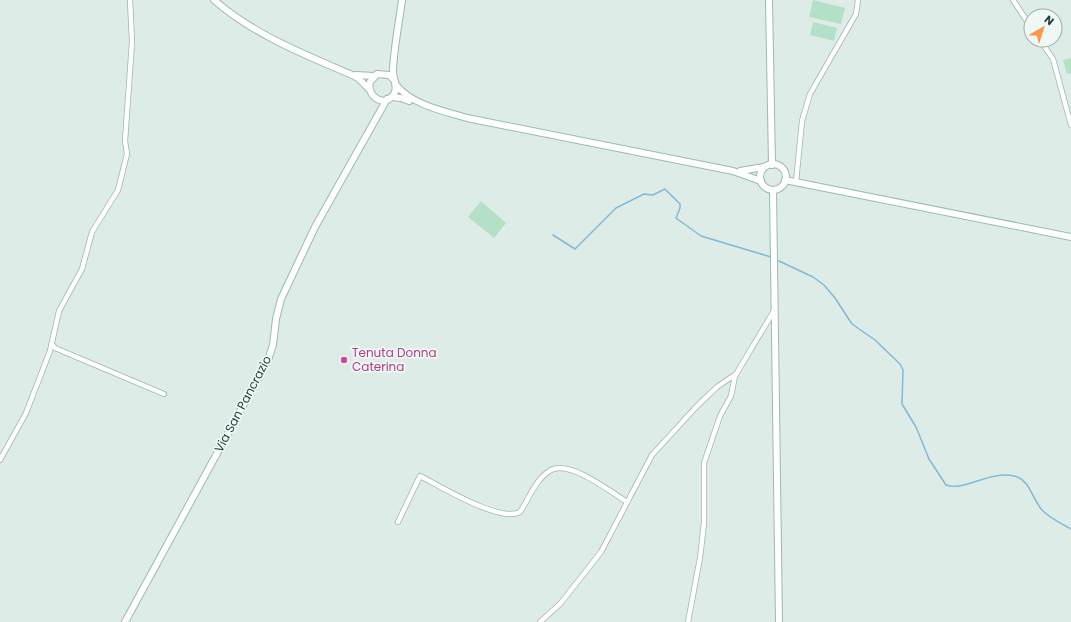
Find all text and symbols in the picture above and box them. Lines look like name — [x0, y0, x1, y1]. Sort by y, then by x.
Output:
north arrow — [1023, 8, 1063, 48]
text: N — [1041, 11, 1058, 29]
place label: Tenuta Donna Caterina — [352, 344, 437, 375]
street label: Via San Pancrazio — [210, 352, 275, 455]
marker: Tenuta Donna Caterina — [339, 355, 349, 365]

